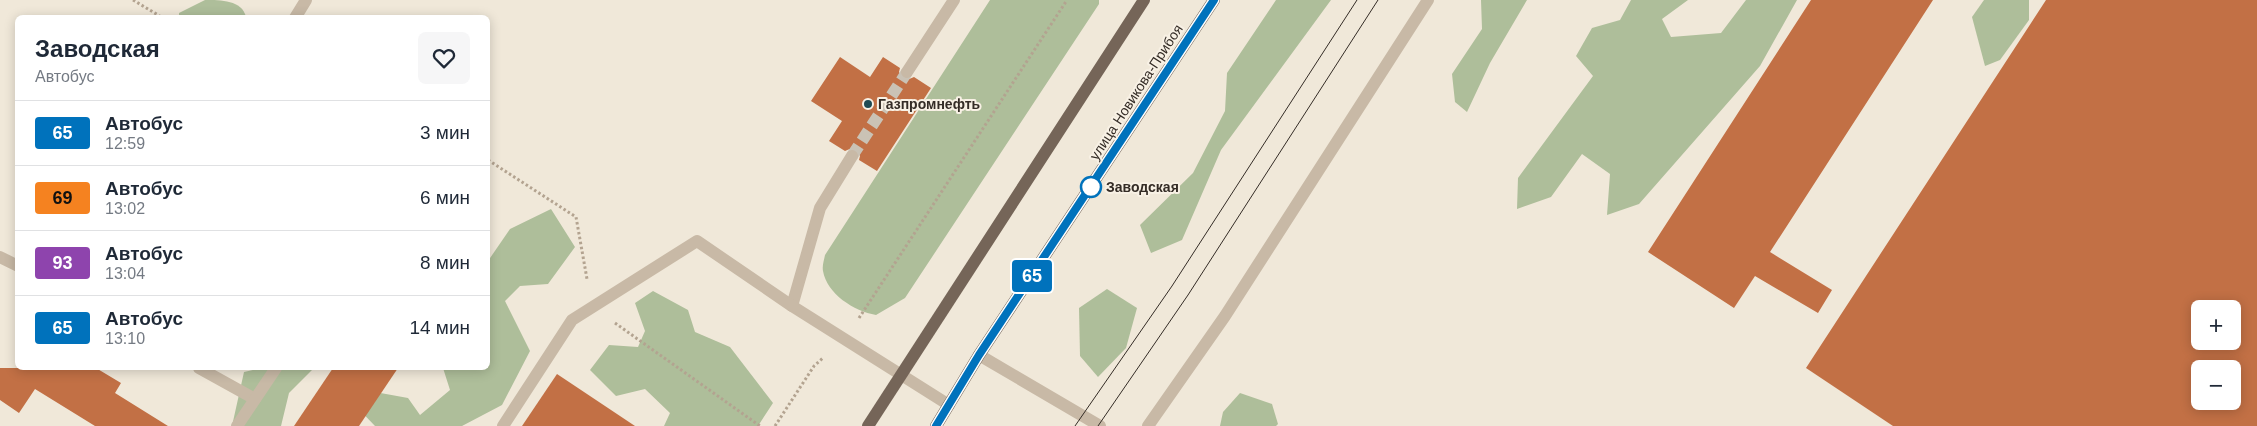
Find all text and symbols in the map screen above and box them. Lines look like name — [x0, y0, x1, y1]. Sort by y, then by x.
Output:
street label: улица Новикова-Прибоя — [1086, 21, 1186, 163]
button: heart — [418, 32, 470, 84]
text: Заводская — [35, 35, 160, 62]
text: Автобус — [35, 68, 95, 85]
place label: Газпромнефть — [878, 96, 981, 112]
marker: Газпромнефть — [862, 98, 874, 110]
text: Автобус — [105, 113, 183, 134]
text: 3 мин — [420, 122, 470, 143]
text: 65 — [52, 123, 73, 143]
text: 12:59 — [105, 135, 145, 152]
marker: Заводская — [1080, 176, 1102, 198]
text: Автобус — [105, 178, 183, 199]
place label: Заводская — [1106, 179, 1179, 195]
text: 6 мин — [420, 187, 470, 208]
text: 69 — [52, 188, 73, 208]
text: 13:02 — [105, 200, 145, 217]
text: Автобус — [105, 243, 183, 264]
text: 8 мин — [420, 252, 470, 273]
text: 93 — [52, 253, 73, 273]
line badge: 65 — [1010, 260, 1054, 292]
text: 13:04 — [105, 265, 145, 282]
text: 65 — [1022, 266, 1042, 286]
map controls — [2191, 300, 2241, 410]
button: + — [2191, 300, 2241, 350]
text: Автобус — [105, 308, 183, 329]
text: 14 мин — [409, 317, 470, 338]
text: 65 — [52, 318, 73, 338]
text: 13:10 — [105, 330, 145, 347]
button: − — [2191, 360, 2241, 410]

